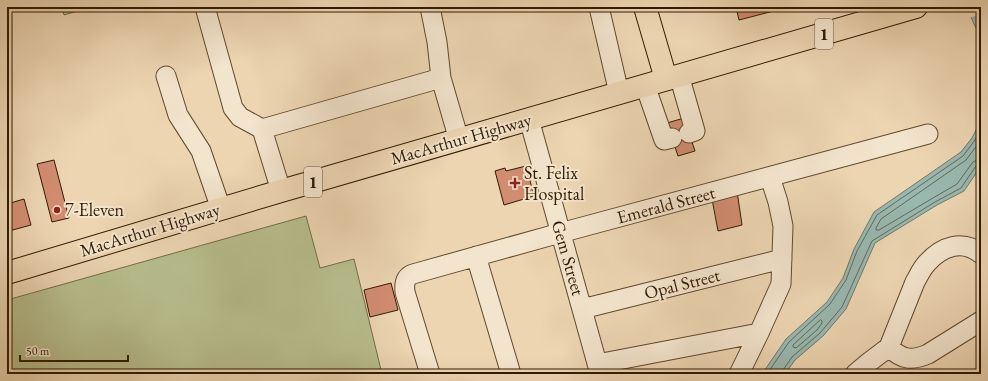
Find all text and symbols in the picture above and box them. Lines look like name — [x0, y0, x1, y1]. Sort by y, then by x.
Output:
road number: 1 — [815, 19, 833, 49]
street label: MacArthur Highway — [388, 107, 534, 170]
place label: St. Felix Hospital — [524, 161, 584, 205]
road number: 1 — [304, 167, 322, 197]
marker: St. Felix Hospital — [509, 177, 521, 189]
street label: Emerald Street — [614, 180, 718, 229]
street label: MacArthur Highway — [77, 197, 223, 262]
place label: 7-Eleven — [65, 198, 125, 221]
marker: 7-Eleven — [52, 205, 62, 215]
street label: Gem Street — [547, 218, 590, 299]
street label: Opal Street — [642, 263, 723, 304]
scale bar — [20, 337, 128, 363]
text: 50 m — [26, 343, 50, 359]

